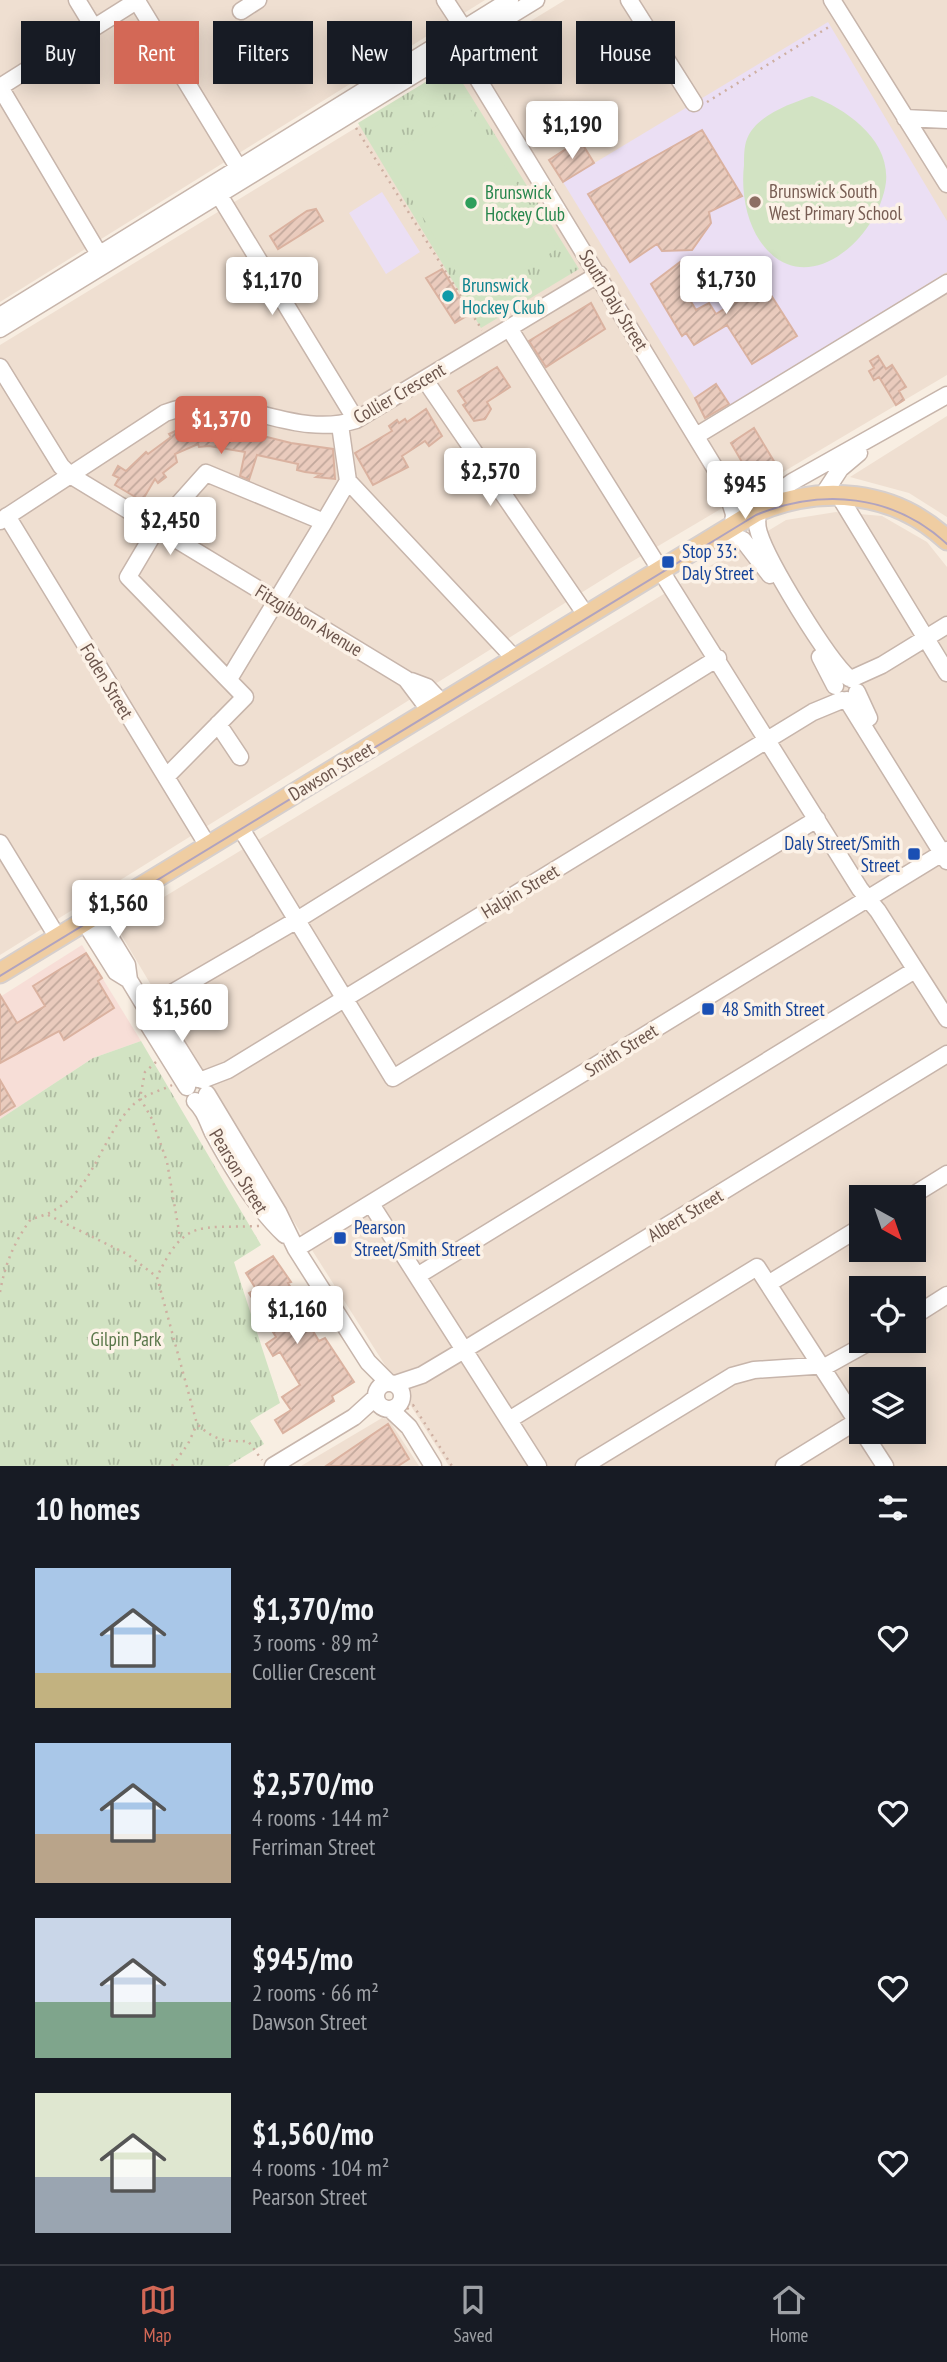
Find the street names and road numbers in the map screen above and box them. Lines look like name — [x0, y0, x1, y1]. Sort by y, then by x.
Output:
street label: South Daly Street — [574, 245, 654, 356]
street label: Collier Crescent — [349, 357, 450, 429]
street label: Fitzgibbon Avenue — [251, 579, 367, 661]
street label: Foden Street — [75, 639, 139, 724]
street label: Dawson Street — [284, 736, 379, 806]
street label: Halpin Street — [477, 858, 564, 924]
street label: Smith Street — [580, 1018, 663, 1082]
street label: Pearson Street — [204, 1124, 274, 1219]
street label: Albert Street — [643, 1183, 728, 1247]

